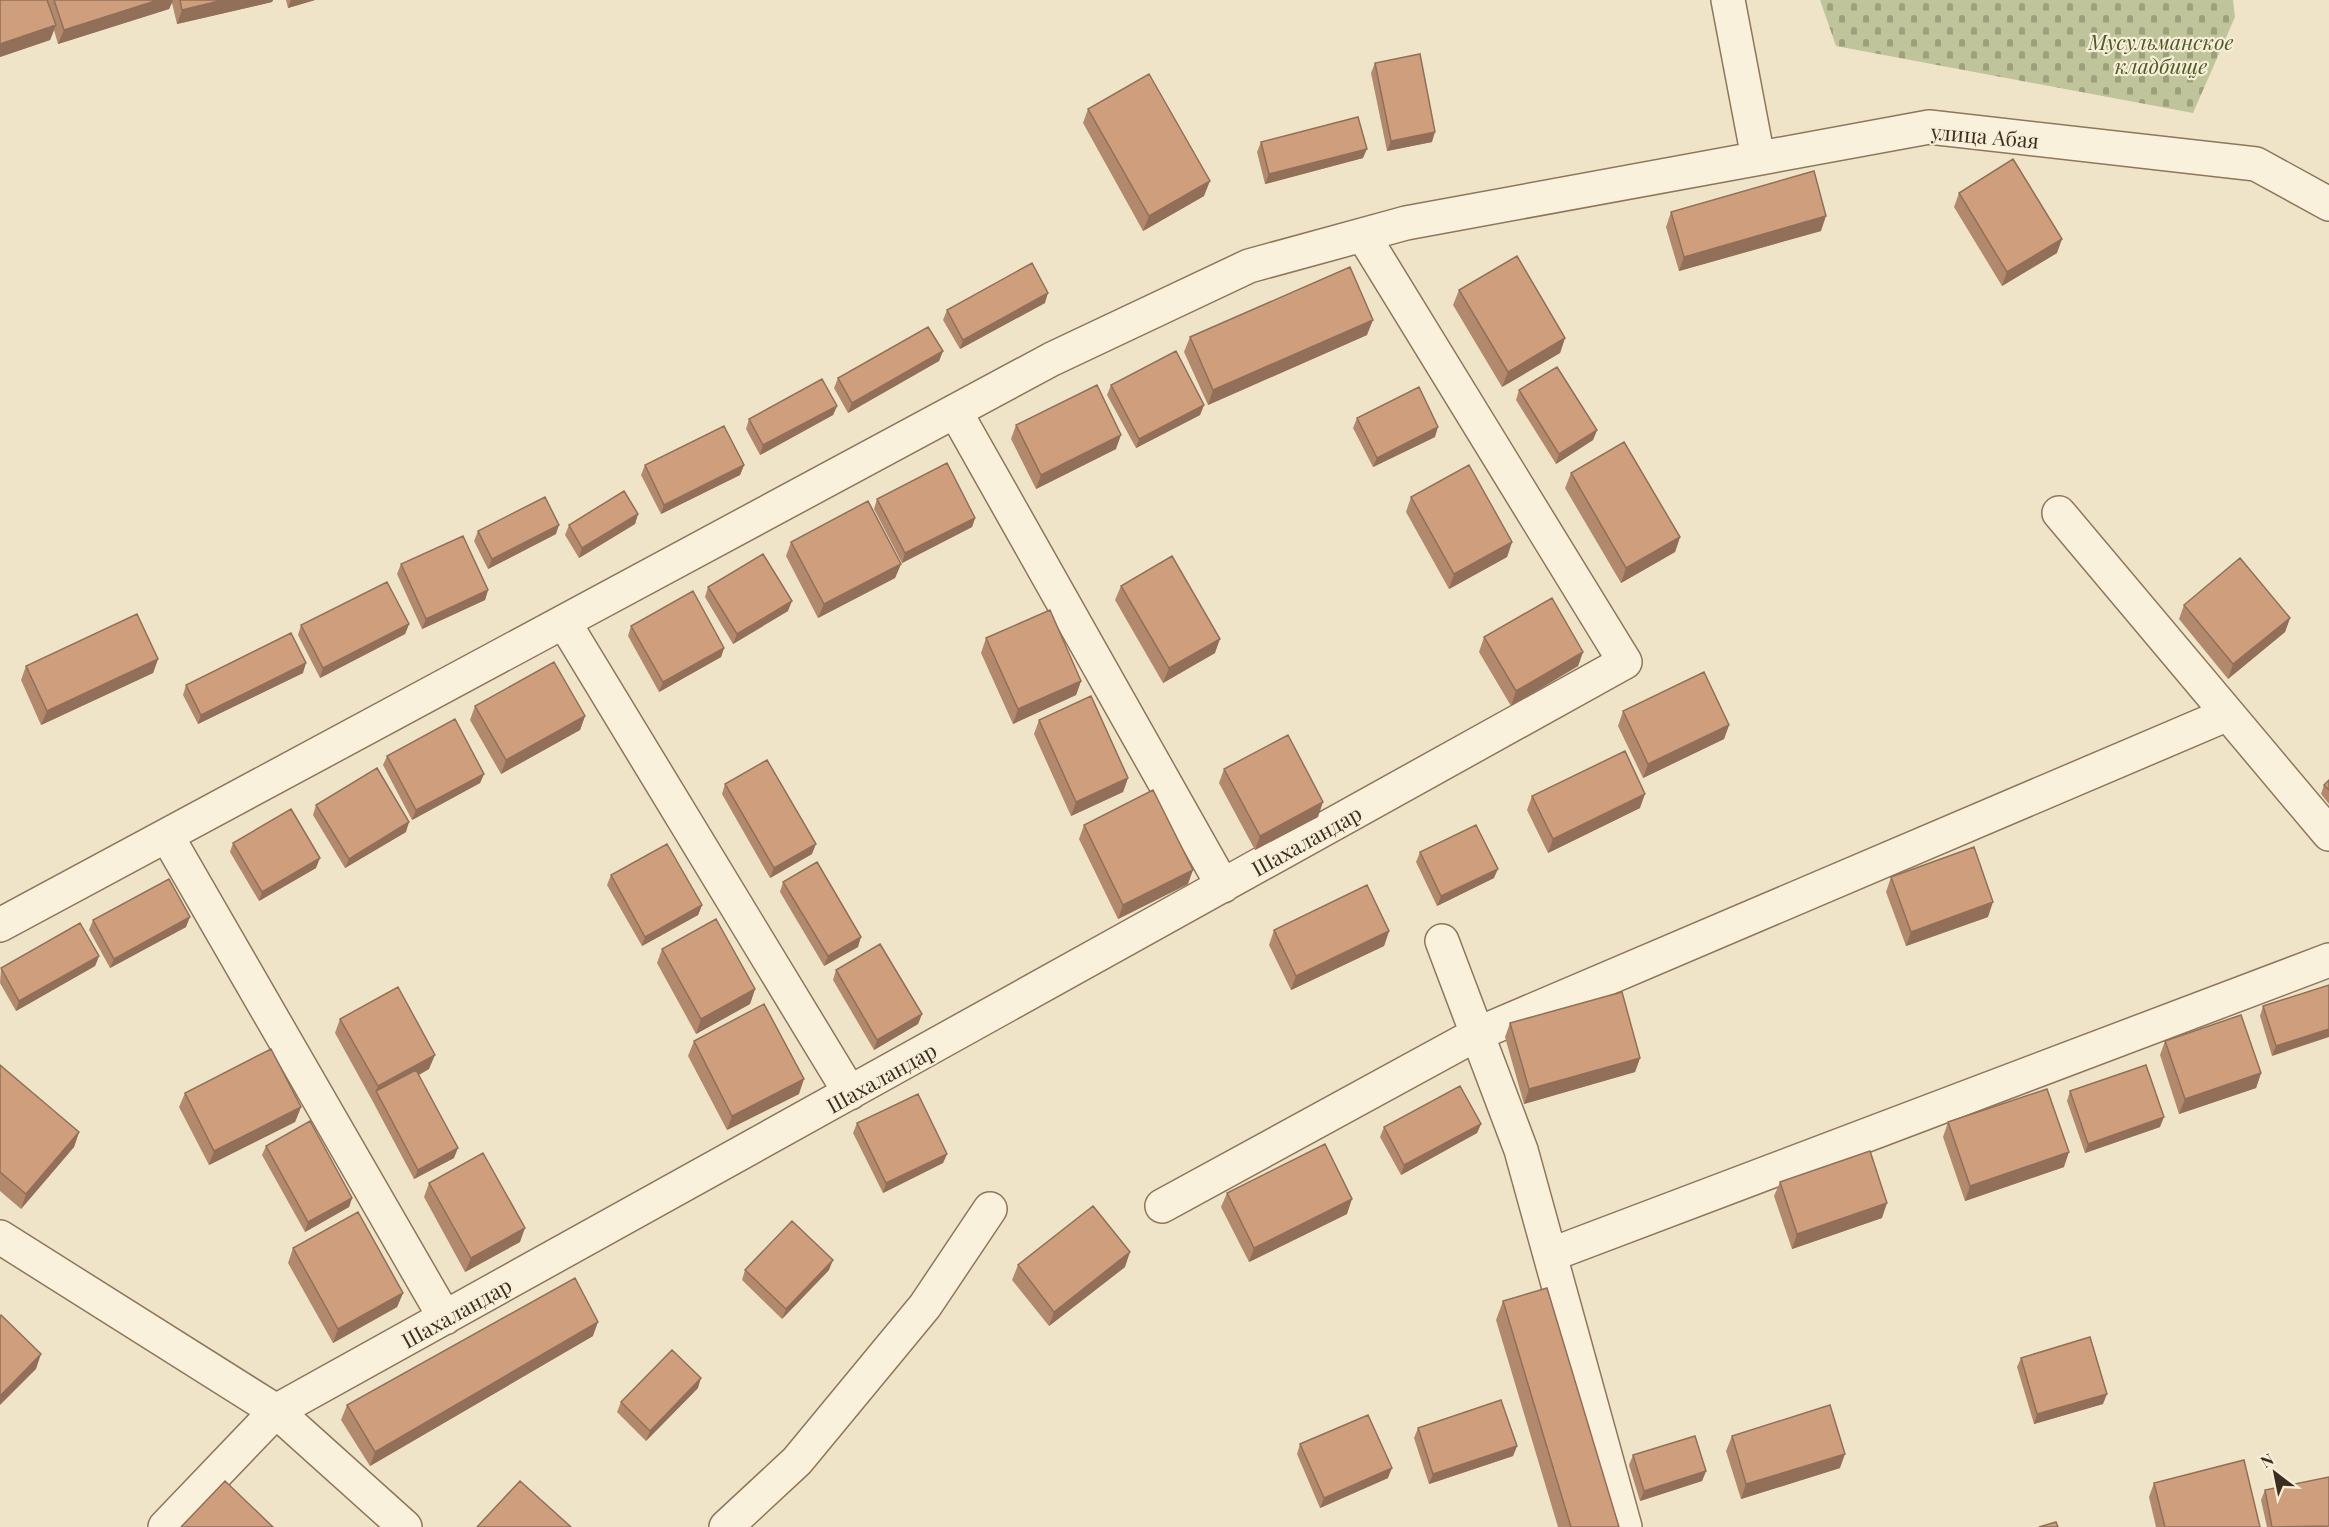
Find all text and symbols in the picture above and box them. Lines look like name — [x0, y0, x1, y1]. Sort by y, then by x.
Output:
park label: Мусульманское кладбище — [2088, 27, 2233, 79]
street label: улица Абая — [1929, 116, 2040, 154]
street label: Шахаландар — [1246, 798, 1366, 882]
street label: Шахаландар — [821, 1035, 941, 1119]
street label: Шахаландар — [396, 1270, 516, 1354]
north arrow — [2245, 1443, 2305, 1503]
text: N — [2256, 1448, 2278, 1472]

